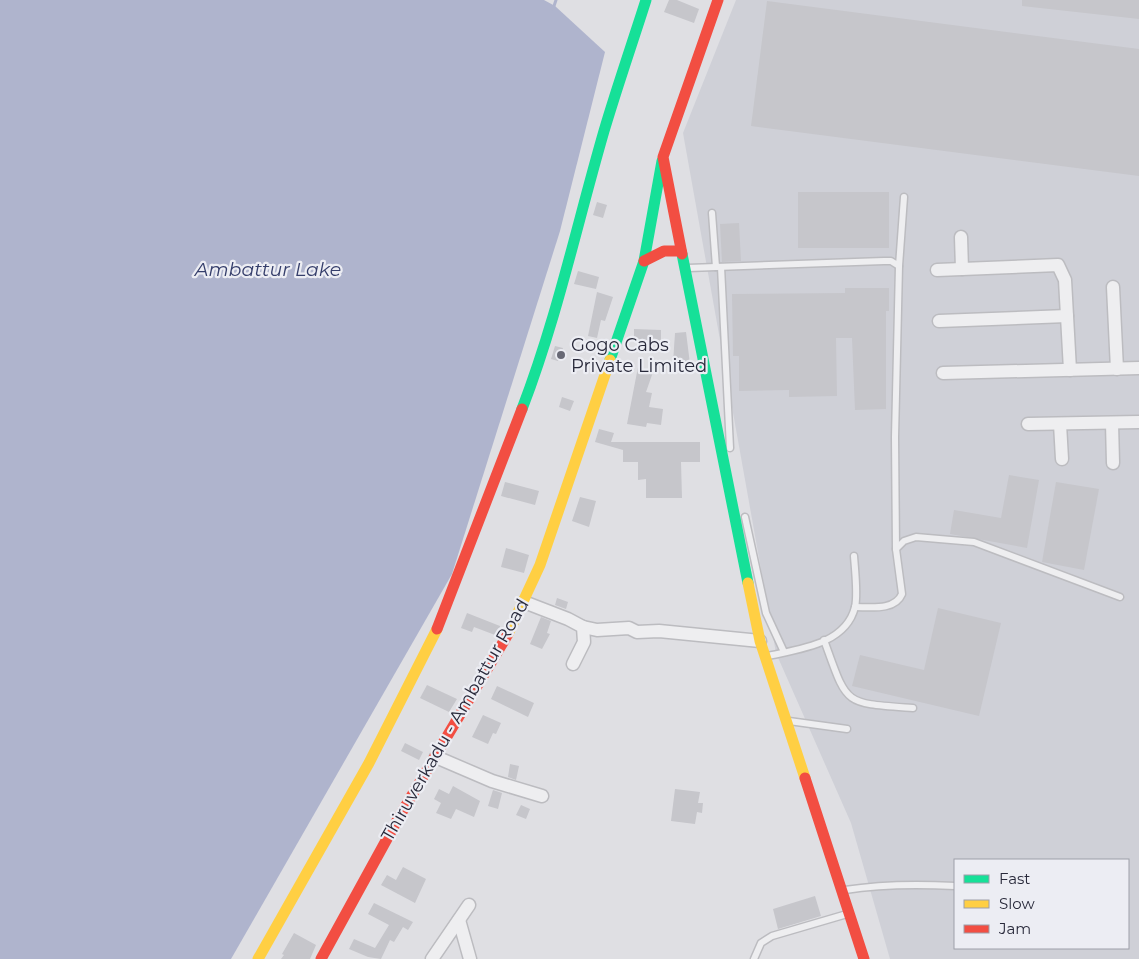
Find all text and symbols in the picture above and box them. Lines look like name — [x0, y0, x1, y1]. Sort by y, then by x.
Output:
water label: Ambattur Lake — [194, 258, 341, 281]
place label: Gogo Cabs Private Limited — [571, 334, 707, 377]
marker: Gogo Cabs Private Limited — [555, 349, 567, 361]
street label: Thiruverkadu - Ambattur Road — [376, 595, 534, 845]
legend — [954, 859, 1129, 949]
text: Fast — [999, 869, 1030, 888]
text: Slow — [999, 894, 1035, 913]
text: Jam — [998, 919, 1031, 938]

